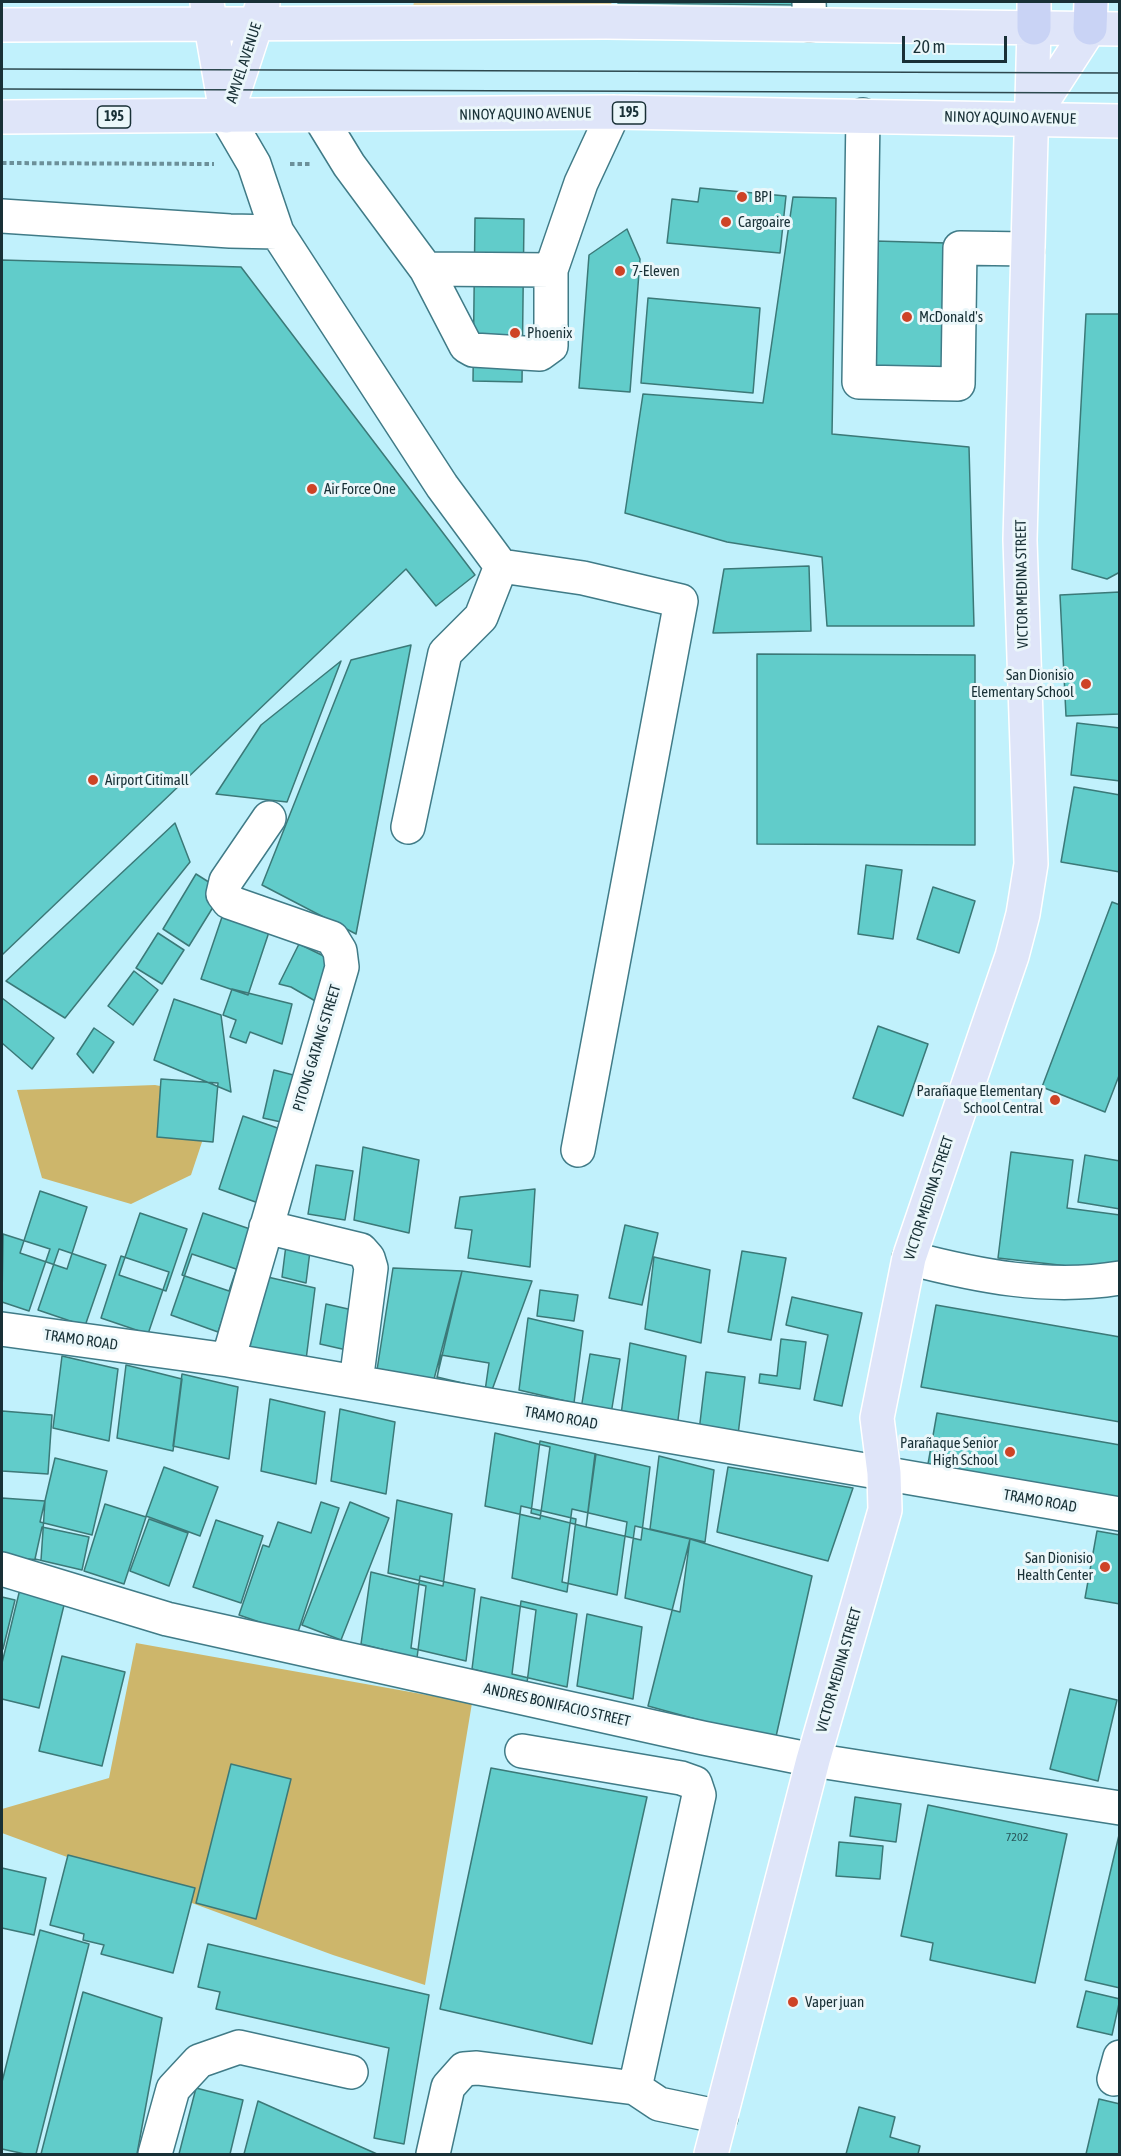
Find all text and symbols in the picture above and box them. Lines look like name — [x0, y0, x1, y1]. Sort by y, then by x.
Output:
street label: AMVEL AVENUE — [222, 20, 266, 106]
scale bar — [905, 24, 1010, 62]
text: 20 m — [913, 36, 945, 57]
road number: 195 — [612, 102, 646, 124]
street label: NINOY AQUINO AVENUE — [459, 104, 591, 124]
road number: 195 — [98, 106, 130, 128]
street label: NINOY AQUINO AVENUE — [944, 108, 1076, 128]
place label: BPI — [754, 188, 772, 206]
marker: BPI — [735, 190, 749, 204]
place label: Cargoaire — [738, 213, 791, 231]
marker: Cargoaire — [719, 215, 733, 229]
place label: 7-Eleven — [632, 262, 680, 280]
marker: 7-Eleven — [613, 264, 627, 278]
place label: McDonald's — [919, 308, 983, 326]
marker: McDonald's — [900, 310, 914, 324]
place label: Phoenix — [527, 324, 572, 342]
marker: Phoenix — [508, 326, 522, 340]
place label: Air Force One — [324, 480, 396, 498]
marker: Air Force One — [305, 482, 319, 496]
street label: VICTOR MEDINA STREET — [1012, 519, 1032, 649]
place label: San Dionisio Elementary School — [971, 666, 1074, 701]
marker: San Dionisio Elementary School — [1079, 677, 1093, 691]
place label: Airport Citimall — [105, 771, 189, 789]
marker: Airport Citimall — [86, 773, 100, 787]
street label: PITONG GATANG STREET — [289, 982, 345, 1114]
place label: Parañaque Elementary School Central — [917, 1082, 1043, 1117]
marker: Parañaque Elementary School Central — [1048, 1093, 1062, 1107]
street label: VICTOR MEDINA STREET — [900, 1134, 958, 1262]
street label: TRAMO ROAD — [43, 1326, 119, 1354]
street label: TRAMO ROAD — [523, 1403, 599, 1433]
place label: Parañaque Senior High School — [900, 1434, 998, 1469]
marker: Parañaque Senior High School — [1003, 1445, 1017, 1459]
street label: TRAMO ROAD — [1002, 1486, 1078, 1516]
place label: San Dionisio Health Center — [1017, 1549, 1093, 1584]
marker: San Dionisio Health Center — [1098, 1560, 1112, 1574]
street label: VICTOR MEDINA STREET — [813, 1605, 865, 1735]
street label: ANDRES BONIFACIO STREET — [482, 1679, 632, 1731]
house number: 7202 — [1006, 1830, 1028, 1844]
place label: Vaper juan — [805, 1993, 864, 2011]
marker: Vaper juan — [786, 1995, 800, 2009]

